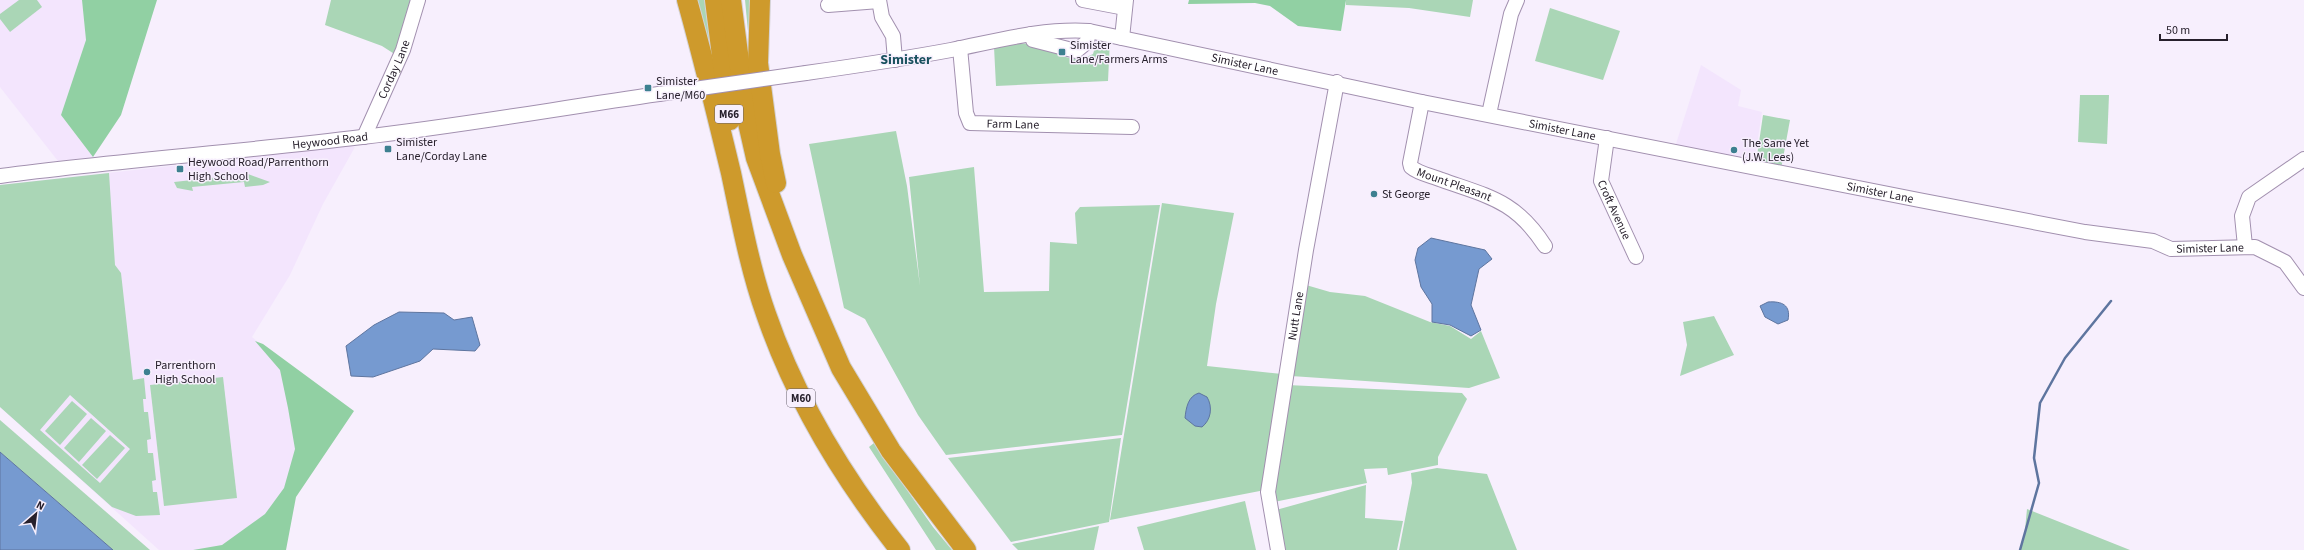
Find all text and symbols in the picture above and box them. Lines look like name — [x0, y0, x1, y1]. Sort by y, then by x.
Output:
scale bar — [2160, 16, 2227, 42]
text: 50 m — [2166, 22, 2190, 39]
place label: Simister Lane/Farmers Arms — [1070, 37, 1167, 68]
street label: Corday Lane — [374, 38, 414, 102]
marker: Simister Lane/Farmers Arms — [1057, 47, 1067, 57]
street label: Simister Lane — [1210, 49, 1280, 80]
district label: Simister — [880, 50, 932, 70]
place label: Simister Lane/M60 — [656, 73, 705, 104]
marker: Simister Lane/M60 — [643, 83, 653, 93]
road number: M66 — [715, 105, 743, 123]
street label: Farm Lane — [986, 115, 1039, 134]
street label: Simister Lane — [1527, 115, 1597, 145]
street label: Heywood Road — [291, 128, 369, 154]
place label: Simister Lane/Corday Lane — [396, 134, 487, 165]
place label: The Same Yet (J.W. Lees) — [1742, 135, 1809, 166]
marker: Simister Lane/Corday Lane — [383, 144, 393, 154]
marker: The Same Yet (J.W. Lees) — [1729, 145, 1739, 155]
place label: Heywood Road/Parrenthorn High School — [188, 154, 329, 185]
marker: Heywood Road/Parrenthorn High School — [175, 164, 185, 174]
street label: Mount Pleasant — [1414, 164, 1494, 206]
street label: Croft Avenue — [1593, 177, 1635, 243]
street label: Simister Lane — [1845, 178, 1915, 208]
place label: St George — [1382, 186, 1430, 203]
marker: St George — [1369, 189, 1379, 199]
street label: Simister Lane — [2176, 239, 2244, 258]
street label: Nutt Lane — [1284, 291, 1308, 342]
place label: Parrenthorn High School — [155, 357, 216, 388]
marker: Parrenthorn High School — [142, 367, 152, 377]
road number: M60 — [787, 389, 815, 407]
north arrow — [16, 494, 56, 534]
text: N — [34, 497, 47, 514]

